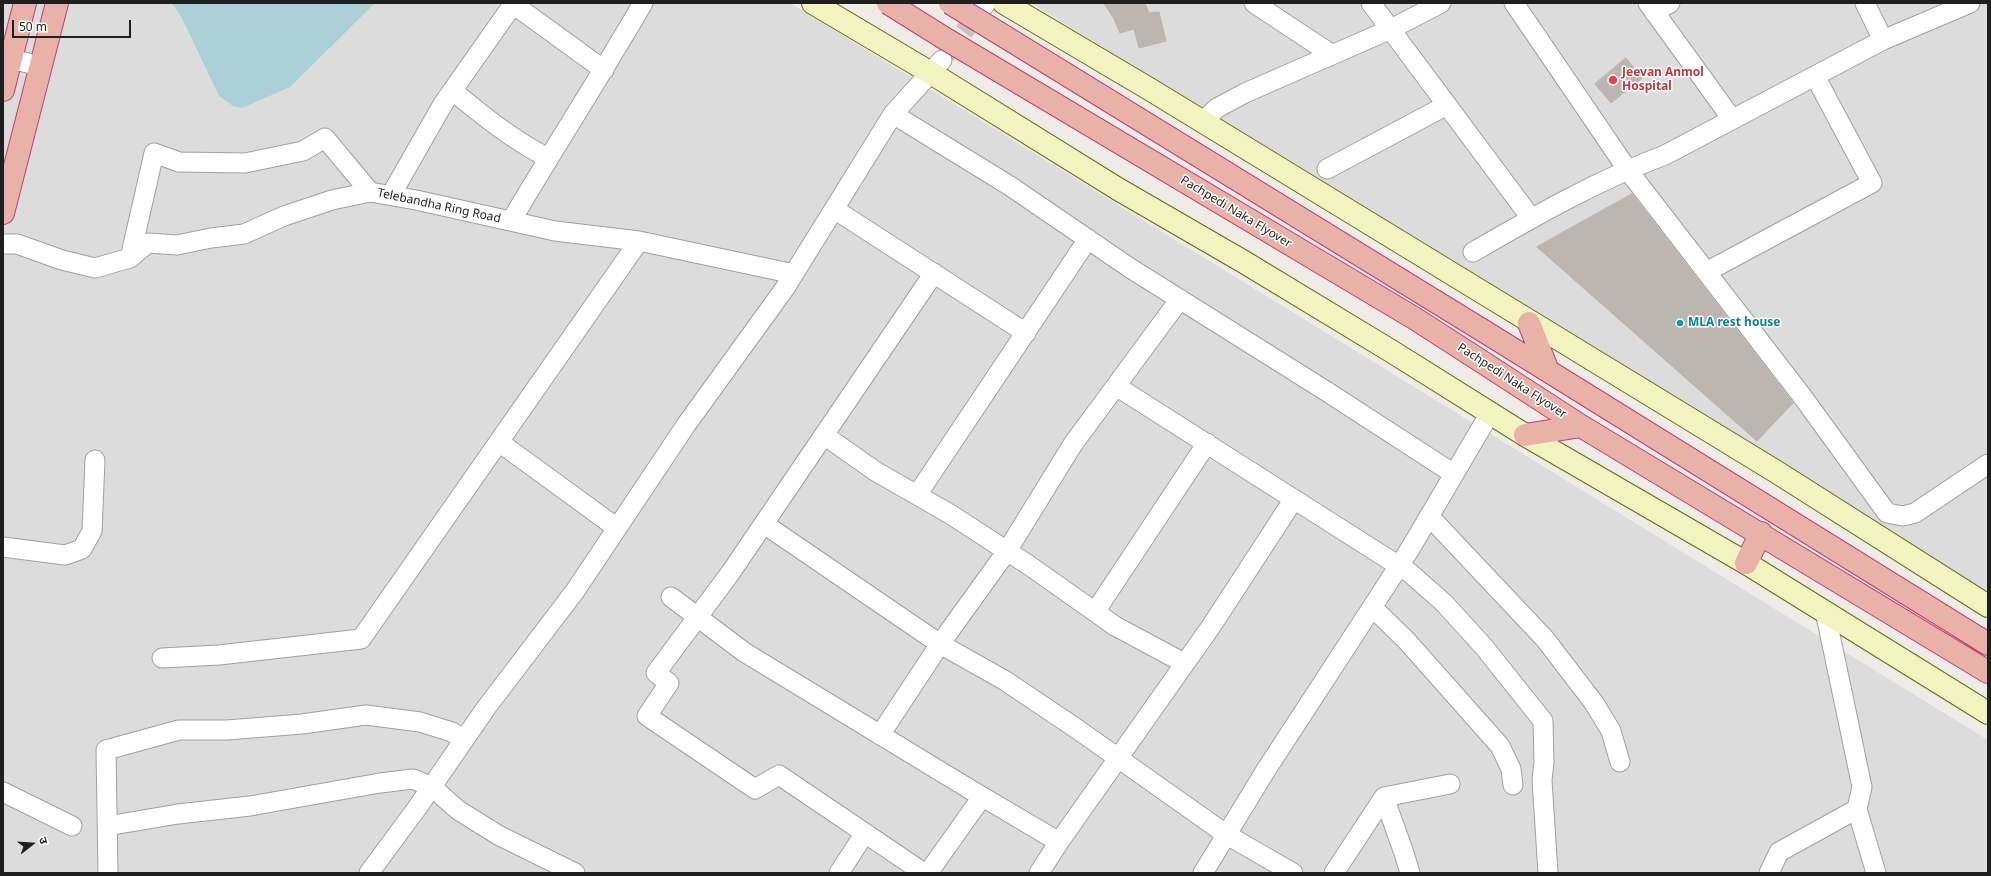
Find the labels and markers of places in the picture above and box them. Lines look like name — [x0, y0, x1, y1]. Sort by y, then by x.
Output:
place label: Jeevan Anmol Hospital — [1622, 66, 1704, 94]
marker: Jeevan Anmol Hospital — [1607, 74, 1619, 86]
place label: MLA rest house — [1688, 316, 1780, 330]
marker: MLA rest house — [1675, 318, 1685, 328]

